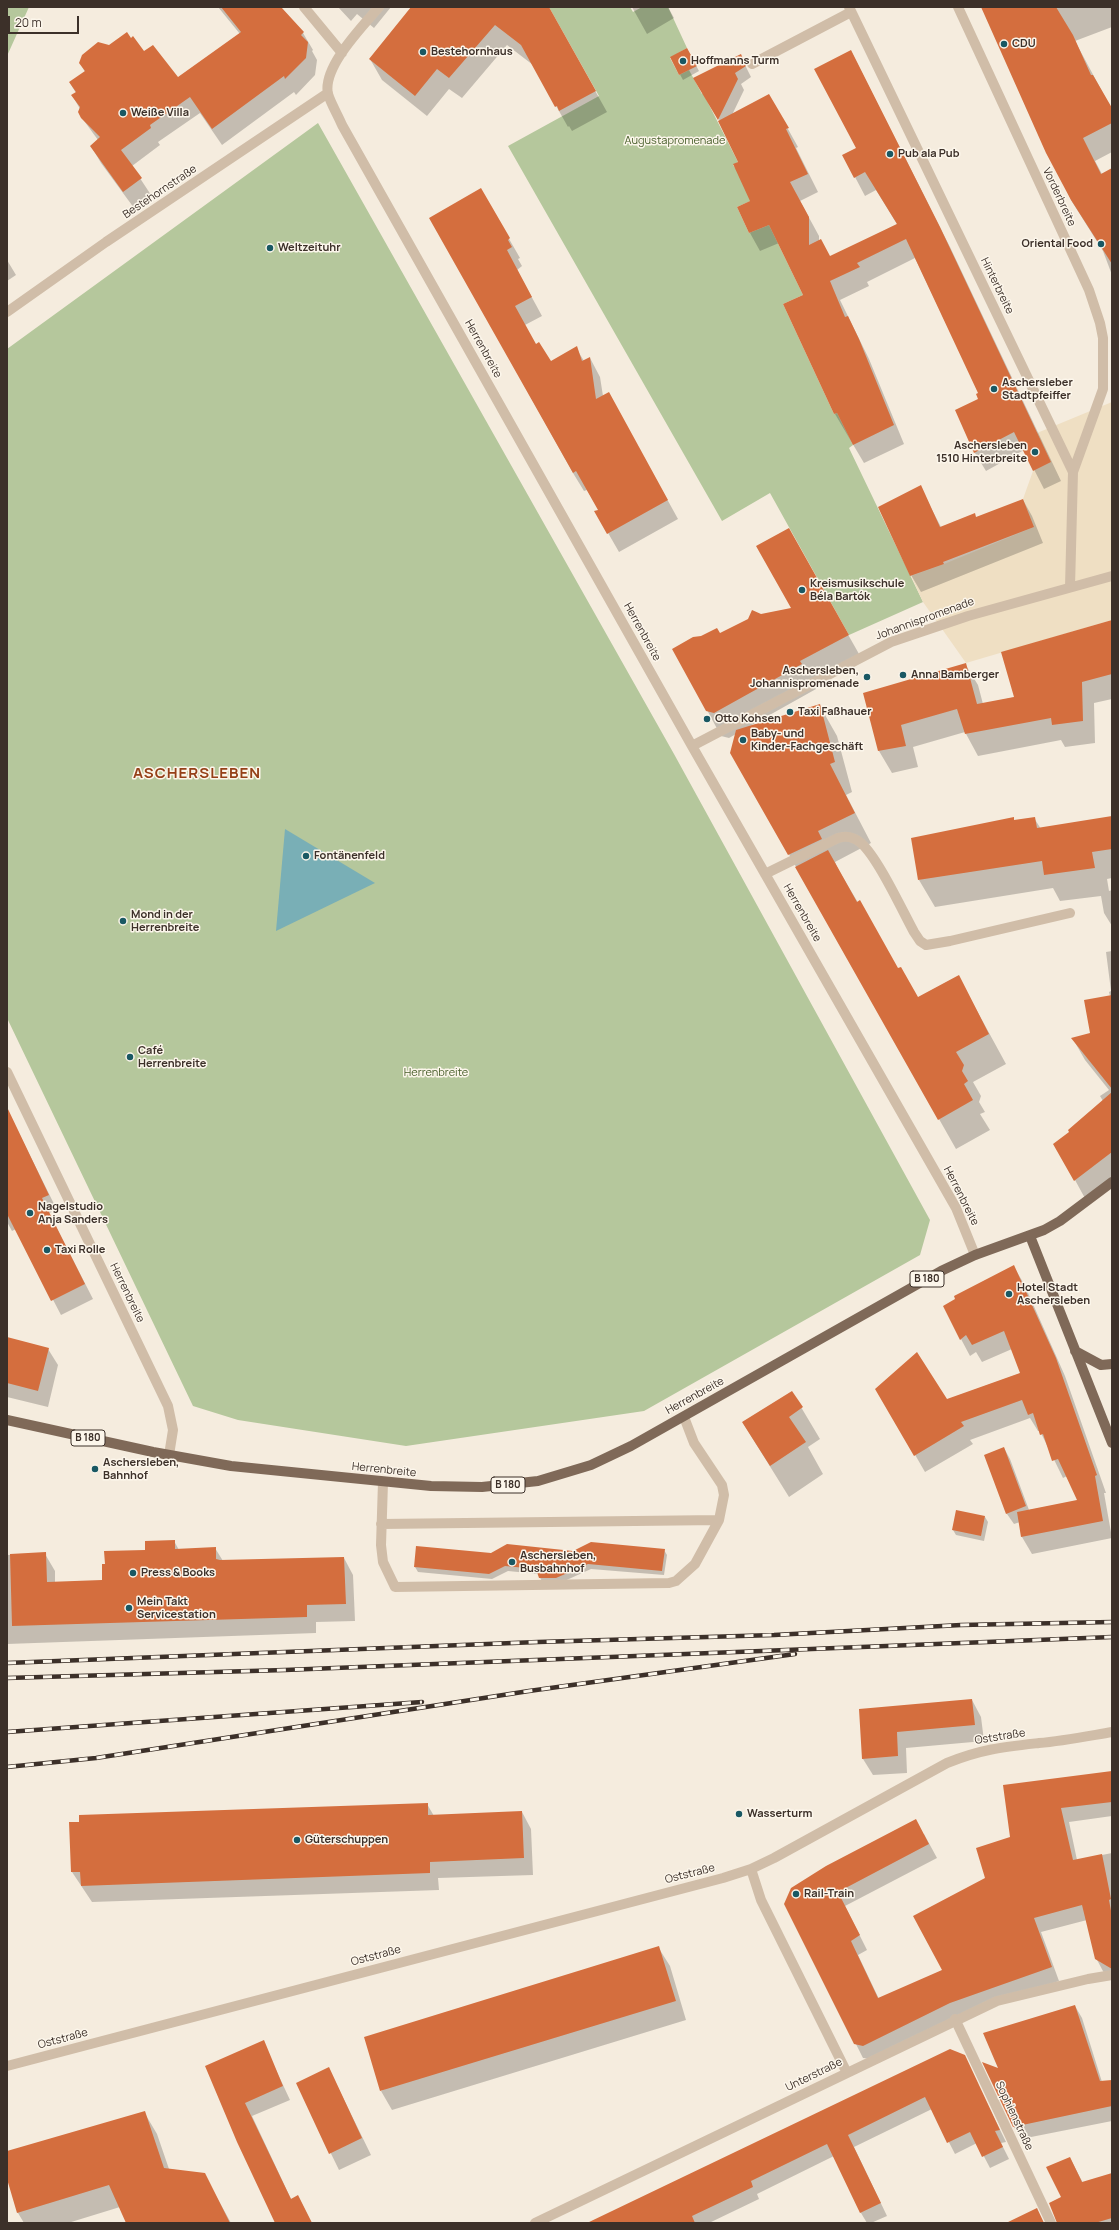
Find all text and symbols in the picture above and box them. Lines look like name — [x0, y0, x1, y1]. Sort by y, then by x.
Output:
scale bar — [10, 8, 81, 34]
text: 20 m — [15, 14, 42, 31]
place label: CDU — [1012, 37, 1036, 51]
marker: CDU — [999, 39, 1009, 49]
place label: Bestehornhaus — [431, 45, 513, 59]
marker: Bestehornhaus — [418, 47, 428, 57]
place label: Hoffmanns Turm — [691, 54, 779, 68]
marker: Hoffmanns Turm — [678, 56, 688, 66]
place label: Weiße Villa — [131, 106, 189, 120]
marker: Weiße Villa — [118, 108, 128, 118]
park label: Augustapromenade — [625, 134, 725, 148]
place label: Pub ala Pub — [898, 147, 960, 161]
marker: Pub ala Pub — [885, 149, 895, 159]
street label: Bestehornstraße — [121, 162, 199, 222]
street label: Vorderbreite — [1040, 166, 1078, 228]
place label: Oriental Food — [1022, 237, 1093, 251]
marker: Oriental Food — [1096, 239, 1106, 249]
place label: Weltzeituhr — [278, 241, 341, 255]
marker: Weltzeituhr — [265, 243, 275, 253]
street label: Hinterbreite — [978, 256, 1016, 316]
street label: Herrenbreite — [462, 318, 504, 380]
place label: Aschersleber Stadtpfeiffer — [1002, 376, 1073, 402]
marker: Aschersleber Stadtpfeiffer — [989, 384, 999, 394]
place label: Aschersleben 1510 Hinterbreite — [936, 439, 1027, 465]
marker: Aschersleben 1510 Hinterbreite — [1030, 447, 1040, 457]
place label: Kreismusikschule Béla Bartók — [810, 577, 904, 603]
marker: Kreismusikschule Béla Bartók — [797, 585, 807, 595]
street label: Johannispromenade — [874, 595, 976, 643]
street label: Herrenbreite — [621, 601, 663, 663]
place label: Aschersleben, Johannispromenade — [750, 664, 859, 690]
place label: Anna Bamberger — [911, 668, 999, 682]
marker: Anna Bamberger — [898, 670, 908, 680]
marker: Aschersleben, Johannispromenade — [862, 672, 872, 682]
place label: Taxi Faßhauer — [798, 705, 872, 719]
marker: Taxi Faßhauer — [785, 707, 795, 717]
place label: Otto Kohsen — [715, 712, 781, 726]
marker: Otto Kohsen — [702, 714, 712, 724]
place label: Baby- und Kinder-Fachgeschäft — [751, 727, 863, 753]
marker: Baby- und Kinder-Fachgeschäft — [738, 735, 748, 745]
district label: ASCHERSLEBEN — [133, 765, 261, 783]
place label: Fontänenfeld — [314, 849, 385, 863]
marker: Fontänenfeld — [301, 851, 311, 861]
street label: Herrenbreite — [780, 882, 824, 944]
place label: Mond in der Herrenbreite — [131, 908, 199, 934]
marker: Mond in der Herrenbreite — [118, 916, 128, 926]
place label: Café Herrenbreite — [138, 1044, 206, 1070]
marker: Café Herrenbreite — [125, 1052, 135, 1062]
park label: Herrenbreite — [404, 1066, 468, 1080]
street label: Herrenbreite — [940, 1164, 982, 1228]
place label: Nagelstudio Anja Sanders — [38, 1200, 108, 1226]
marker: Nagelstudio Anja Sanders — [25, 1208, 35, 1218]
place label: Taxi Rolle — [55, 1243, 105, 1257]
marker: Taxi Rolle — [42, 1245, 52, 1255]
street label: Herrenbreite — [107, 1261, 147, 1325]
road number: B 180 — [910, 1271, 944, 1287]
place label: Hotel Stadt Aschersleben — [1017, 1281, 1090, 1307]
marker: Hotel Stadt Aschersleben — [1004, 1289, 1014, 1299]
street label: Herrenbreite — [664, 1375, 726, 1417]
road number: B 180 — [71, 1430, 105, 1446]
place label: Aschersleben, Bahnhof — [103, 1456, 179, 1482]
street label: Herrenbreite — [351, 1460, 417, 1480]
marker: Aschersleben, Bahnhof — [90, 1464, 100, 1474]
road number: B 180 — [491, 1477, 525, 1493]
place label: Aschersleben, Busbahnhof — [520, 1549, 596, 1575]
marker: Aschersleben, Busbahnhof — [507, 1557, 517, 1567]
place label: Press & Books — [141, 1566, 215, 1580]
marker: Press & Books — [128, 1568, 138, 1578]
place label: Mein Takt Servicestation — [137, 1595, 216, 1621]
marker: Mein Takt Servicestation — [124, 1603, 134, 1613]
street label: Oststraße — [974, 1726, 1026, 1748]
place label: Wasserturm — [747, 1807, 812, 1821]
marker: Wasserturm — [734, 1809, 744, 1819]
place label: Güterschuppen — [305, 1833, 388, 1847]
marker: Güterschuppen — [292, 1835, 302, 1845]
street label: Oststraße — [664, 1861, 716, 1887]
place label: Rail-Train — [804, 1887, 854, 1901]
marker: Rail-Train — [791, 1889, 801, 1899]
street label: Oststraße — [350, 1943, 402, 1969]
street label: Oststraße — [37, 2026, 89, 2052]
street label: Unterstraße — [783, 2056, 845, 2094]
street label: Sophienstraße — [992, 2079, 1036, 2153]

